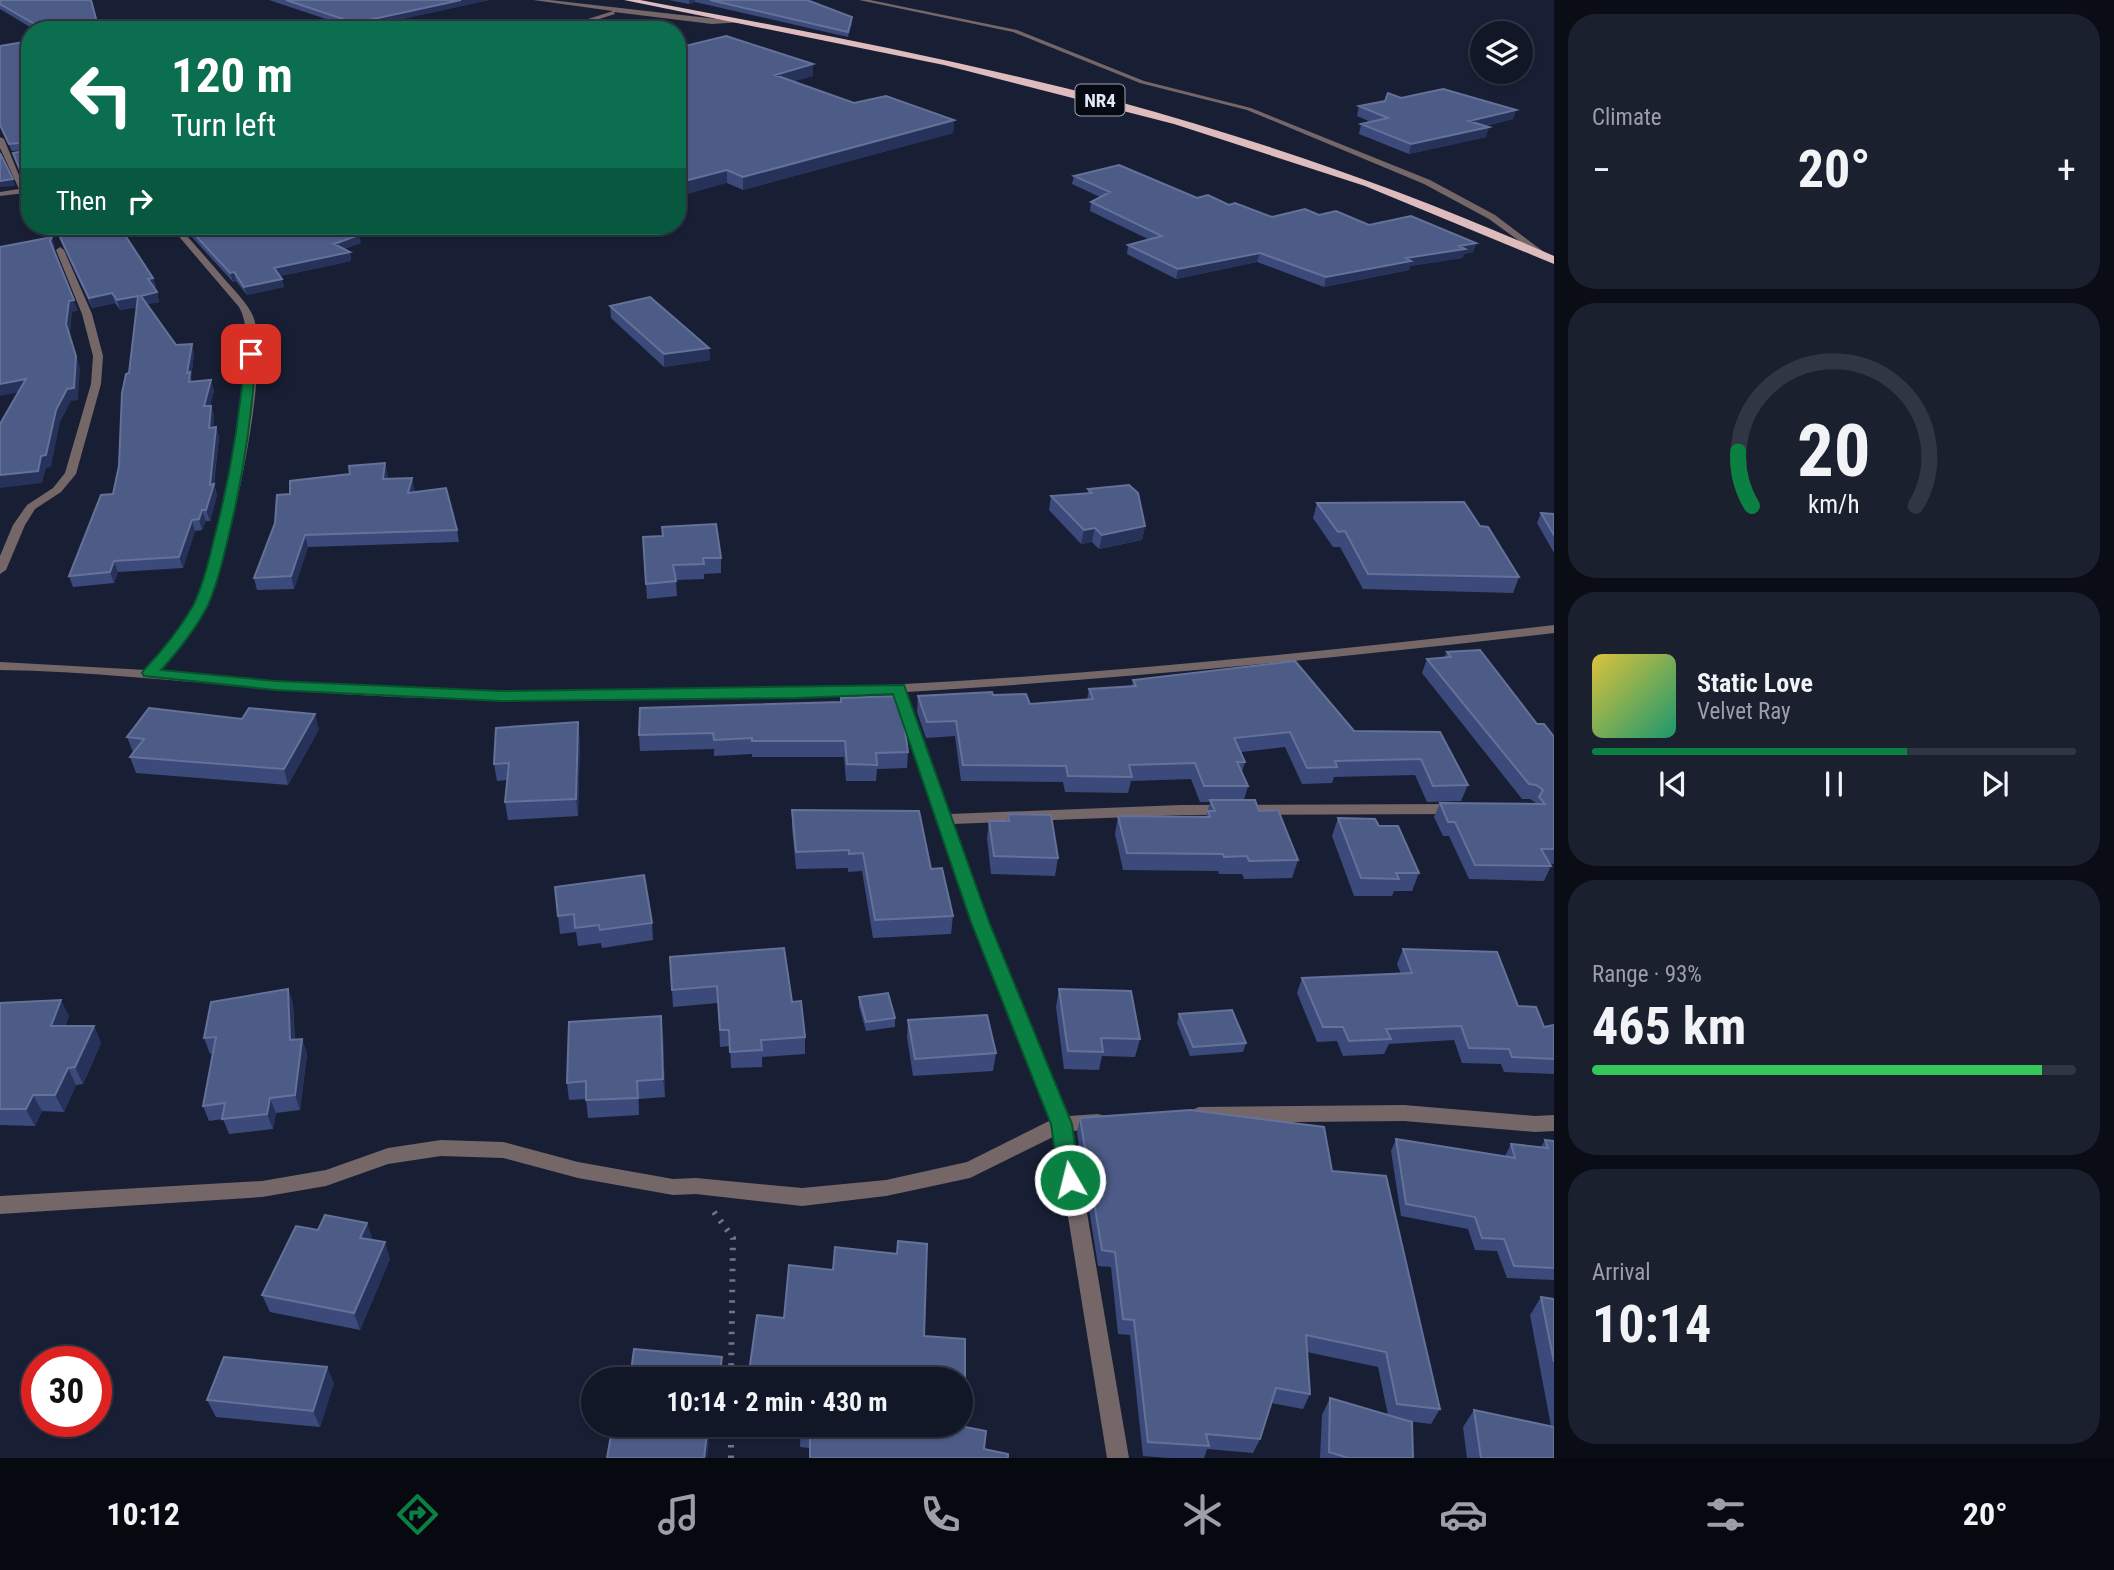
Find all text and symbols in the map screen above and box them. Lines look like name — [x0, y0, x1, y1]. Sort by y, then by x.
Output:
map controls — [1470, 21, 1533, 84]
button: layers — [1470, 21, 1533, 84]
text: 120 m — [171, 47, 293, 104]
icon: left — [56, 49, 147, 140]
road number: NR4 — [1076, 85, 1124, 116]
text: Climate — [1592, 104, 1662, 131]
text: Turn left — [171, 106, 276, 144]
text: 20° — [1798, 139, 1870, 200]
text: − — [1592, 148, 1611, 192]
text: + — [2057, 148, 2076, 192]
icon: right — [121, 182, 159, 220]
text: Then — [56, 186, 107, 216]
pin — [221, 324, 281, 384]
icon: arrive — [232, 335, 270, 373]
text: 20 — [1797, 409, 1871, 495]
text: km/h — [1808, 490, 1860, 519]
text: Static Love — [1697, 668, 1813, 698]
text: Velvet Ray — [1697, 698, 1791, 725]
icon: previous — [1654, 765, 1692, 803]
icon: pause — [1815, 765, 1853, 803]
icon: next — [1976, 765, 2014, 803]
text: Range · 93% — [1592, 961, 1702, 988]
text: 465 km — [1592, 996, 1746, 1057]
position arrow — [1033, 1143, 1107, 1217]
text: Arrival — [1592, 1259, 1651, 1286]
text: 10:14 — [1592, 1294, 1711, 1355]
speed limit sign: 30 — [21, 1346, 112, 1437]
text: 10:14 · 2 min · 430 m — [667, 1387, 887, 1417]
icon: directions — [393, 1490, 442, 1539]
icon: music — [654, 1490, 703, 1539]
icon: phone — [916, 1490, 965, 1539]
icon: climate — [1178, 1490, 1227, 1539]
icon: car — [1439, 1490, 1488, 1539]
icon: filters — [1701, 1490, 1750, 1539]
text: 10:12 — [106, 1495, 180, 1533]
text: 20° — [1963, 1495, 2008, 1533]

